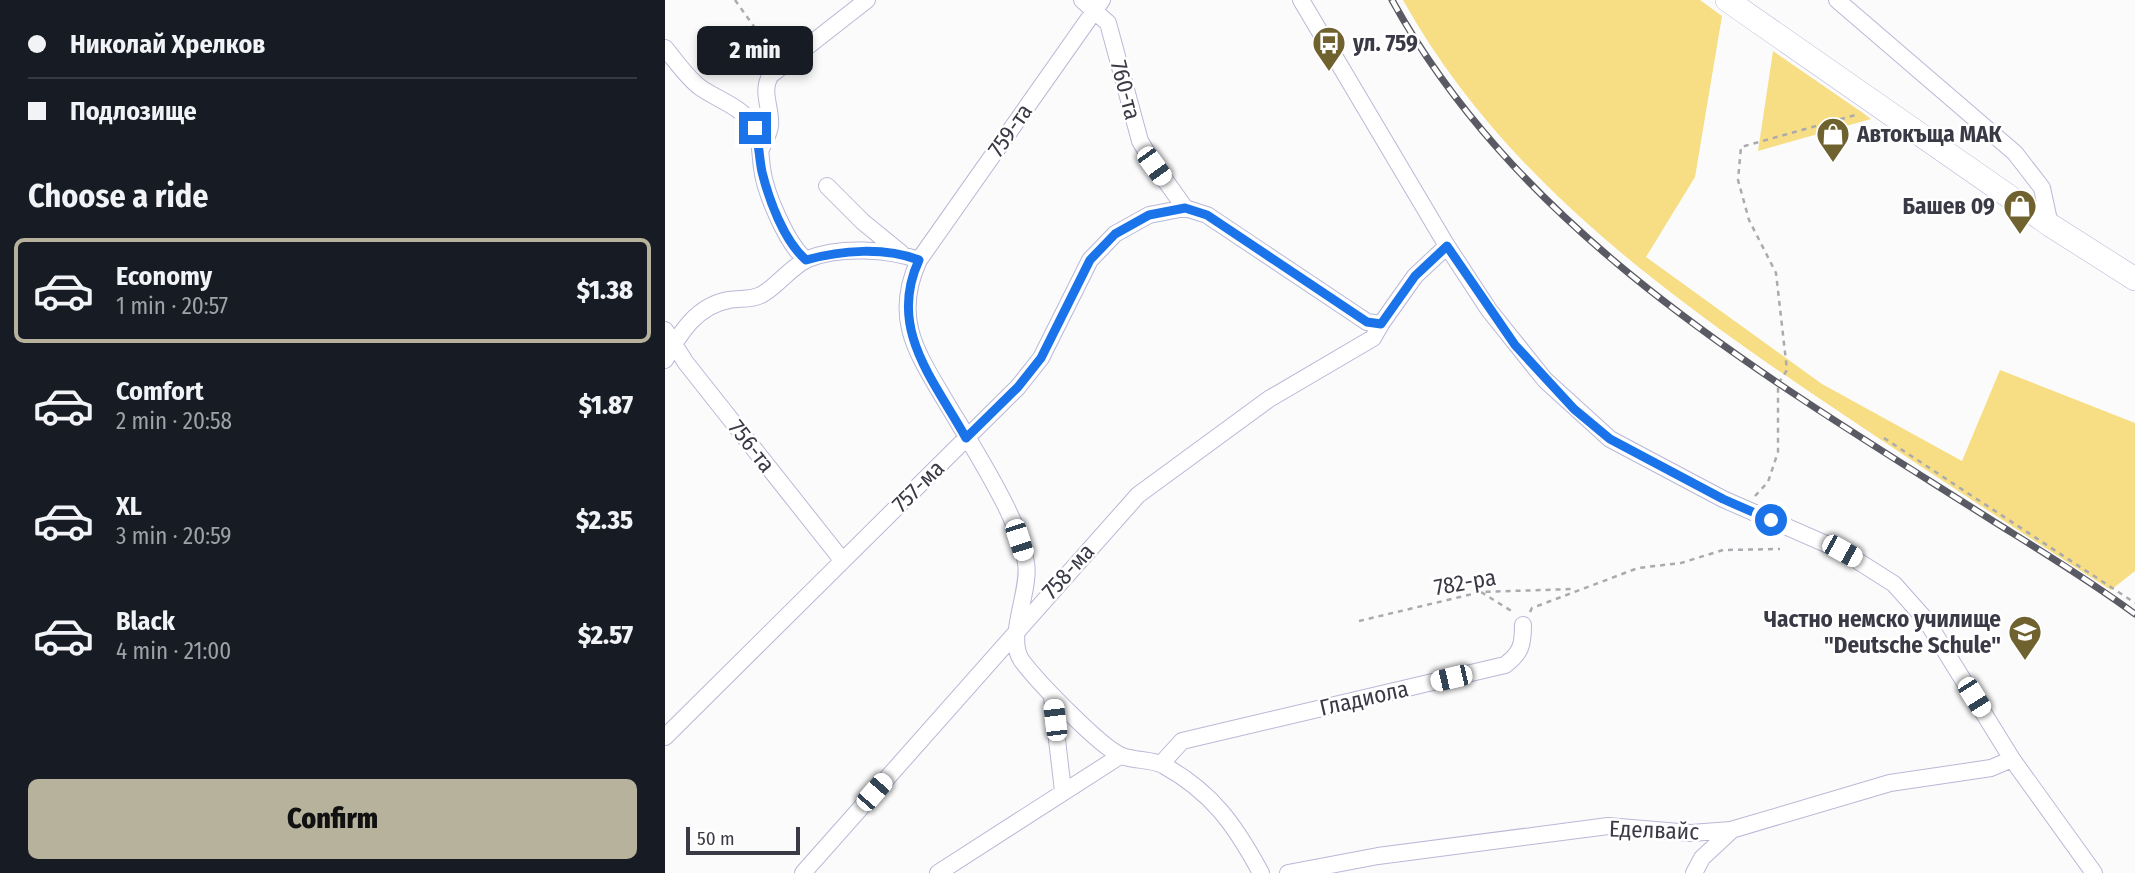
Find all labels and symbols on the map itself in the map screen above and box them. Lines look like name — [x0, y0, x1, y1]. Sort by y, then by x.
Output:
bus stop icon: ул. 759 — [1310, 24, 1348, 73]
callout: 2 min — [697, 26, 813, 76]
place label: ул. 759 — [1352, 29, 1418, 57]
street label: 760-та — [1105, 57, 1147, 123]
street label: 759-та — [982, 98, 1038, 162]
route end — [739, 112, 771, 144]
shop icon: Автокъща МАК — [1814, 115, 1852, 164]
place label: Автокъща МАК — [1856, 120, 2003, 148]
car — [1134, 143, 1175, 189]
shop icon: Башев 09 — [2001, 187, 2039, 236]
place label: Башев 09 — [1902, 192, 1995, 220]
street label: 756-та — [723, 414, 781, 478]
street label: 757-ма — [886, 454, 950, 518]
route start — [1755, 504, 1787, 536]
car — [1003, 517, 1036, 563]
car — [1819, 532, 1866, 570]
street label: 758-ма — [1036, 538, 1100, 604]
street label: 782-ра — [1432, 563, 1498, 601]
place label: Частно немско училище "Deutsche Schule" — [1764, 605, 2001, 659]
school or university icon: Частно немско училище "Deutsche Schule" — [2006, 613, 2044, 662]
car — [1429, 663, 1474, 693]
street label: Гладиола — [1317, 674, 1411, 722]
car — [1954, 674, 1995, 720]
car — [1043, 698, 1068, 742]
car — [853, 769, 896, 815]
street label: Еделвайс — [1608, 814, 1700, 846]
scale bar — [686, 824, 800, 856]

